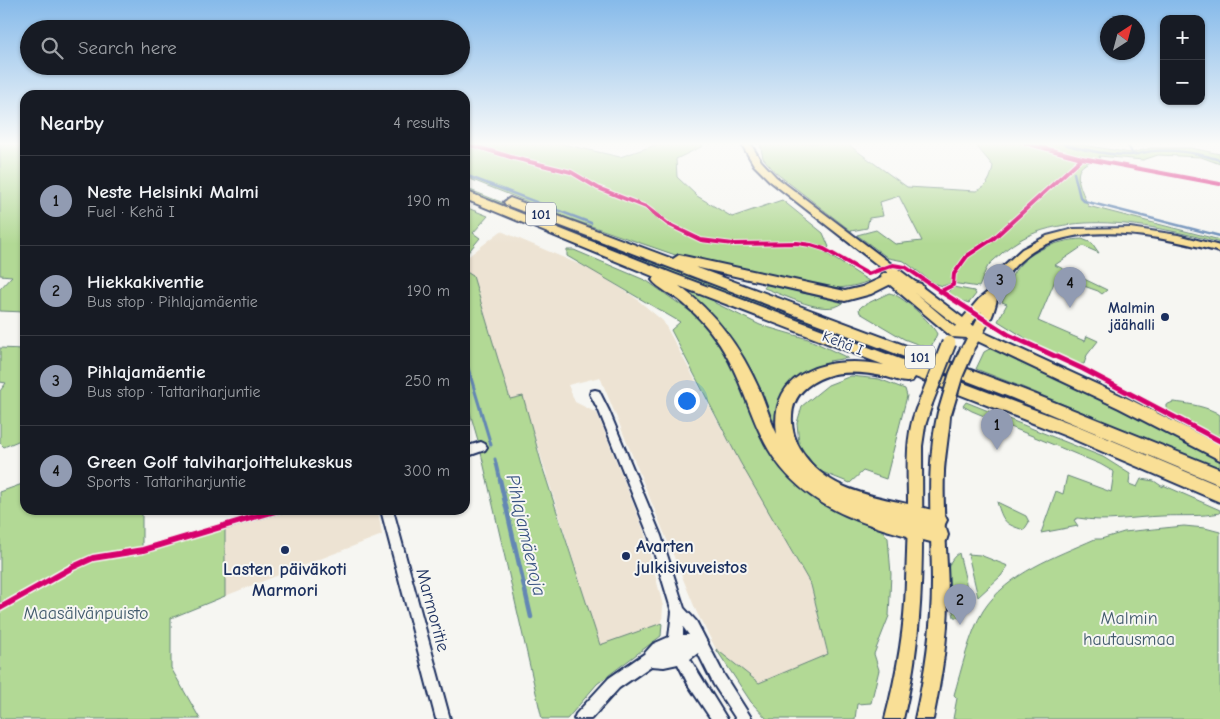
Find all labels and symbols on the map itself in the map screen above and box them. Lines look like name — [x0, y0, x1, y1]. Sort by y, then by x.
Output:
north arrow — [1100, 15, 1145, 60]
road number: 101 — [526, 202, 556, 225]
pin: 3 — [984, 264, 1016, 305]
pin: 4 — [1054, 267, 1086, 308]
place label: Malmin jäähalli — [1108, 299, 1155, 334]
marker: Malmin jäähalli — [1159, 311, 1171, 323]
street label: Kehä I — [820, 327, 866, 359]
road number: 101 — [905, 346, 935, 368]
your location — [674, 388, 700, 414]
pin: 1 — [981, 409, 1013, 450]
water label: Pihlajamäenoja — [501, 472, 551, 598]
place label: Avarten julkisivuveistos — [634, 536, 747, 578]
marker: Lasten päiväkoti Marmori — [279, 544, 291, 556]
marker: Avarten julkisivuveistos — [620, 550, 632, 562]
place label: Lasten päiväkoti Marmori — [223, 559, 347, 601]
street label: Marmoritie — [411, 566, 454, 654]
pin: 2 — [944, 584, 976, 625]
park label: Maasälvänpuisto — [23, 603, 149, 624]
park label: Malmin hautausmaa — [1083, 608, 1175, 650]

